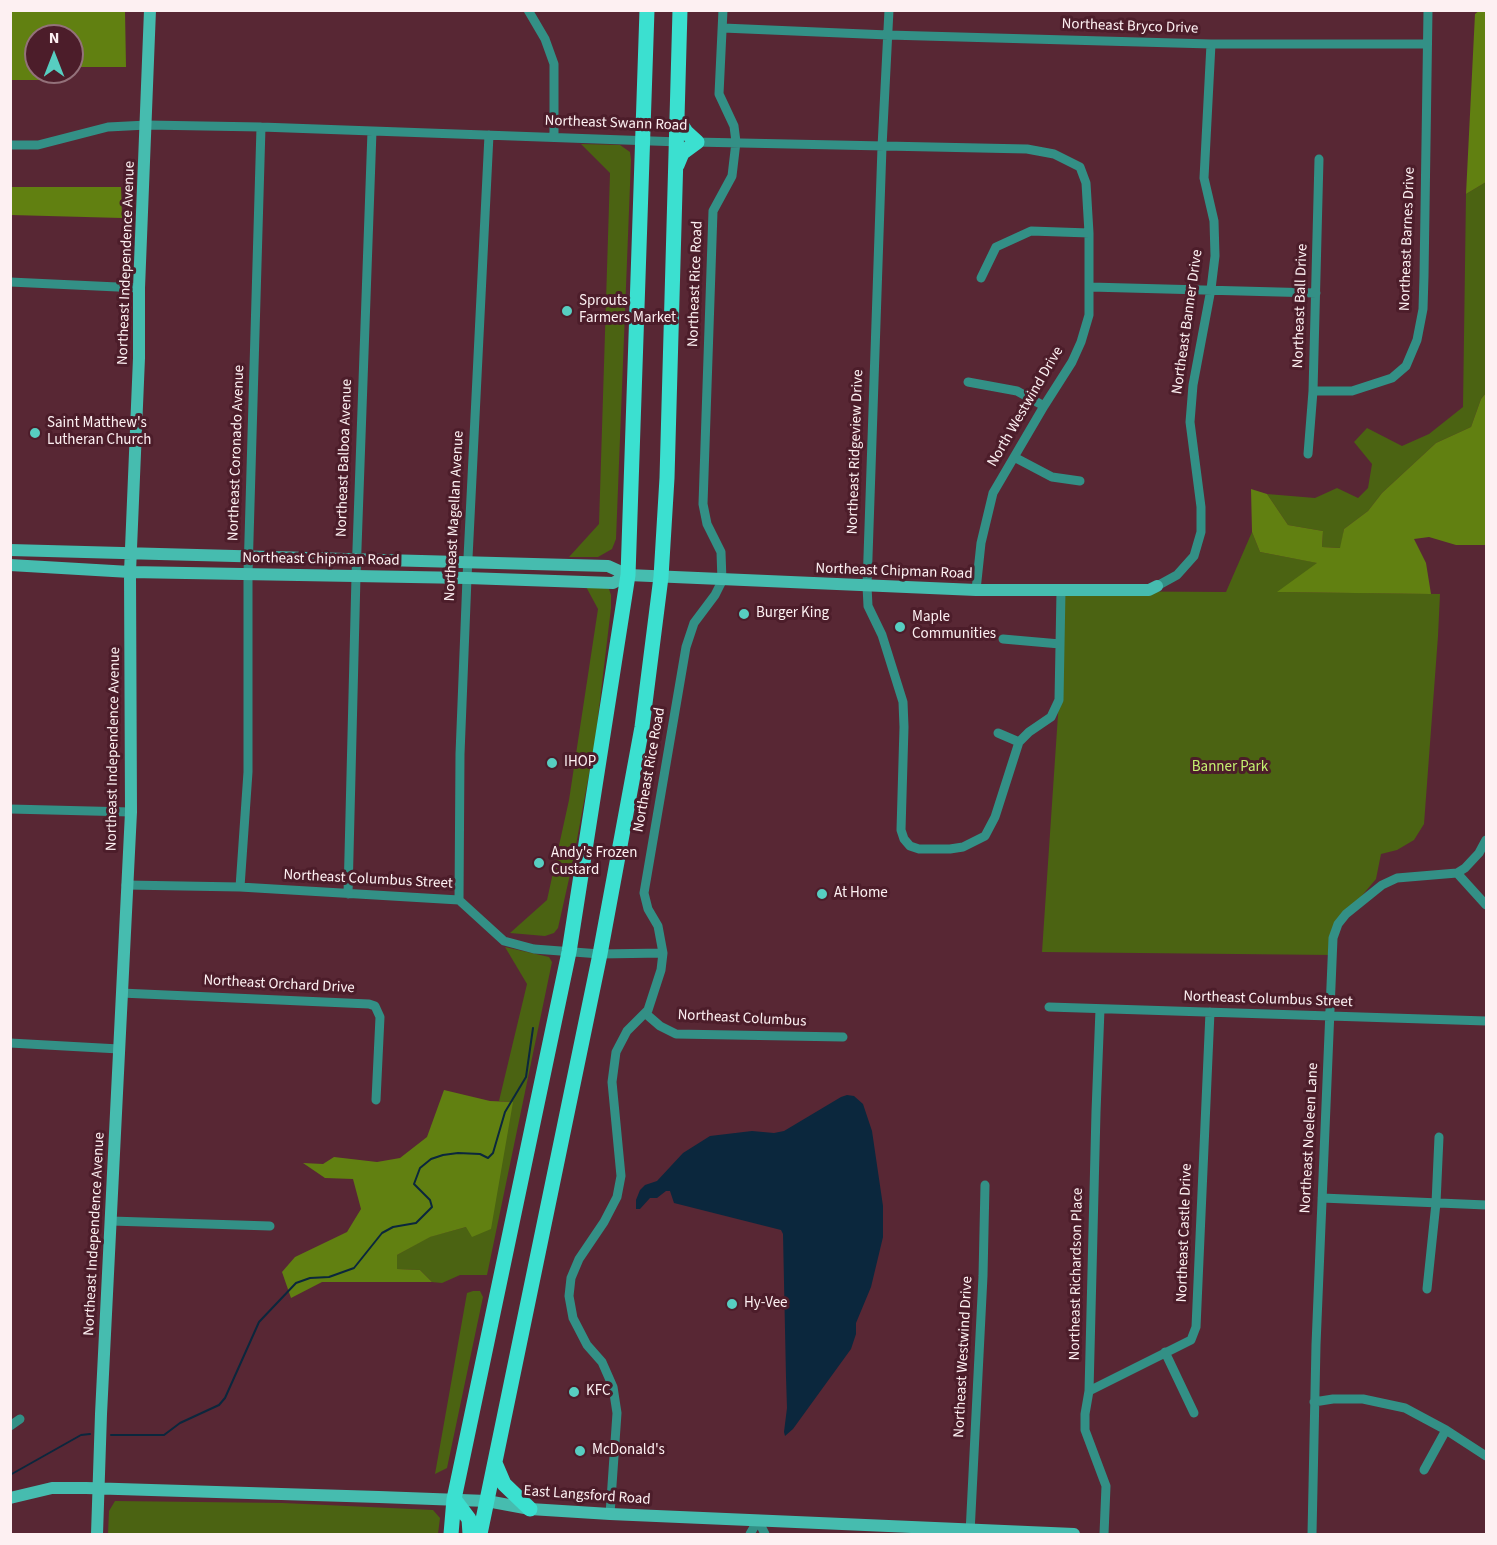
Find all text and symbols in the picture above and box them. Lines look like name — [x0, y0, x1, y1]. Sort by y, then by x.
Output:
street label: Northeast Bryco Drive — [1061, 16, 1199, 38]
north arrow — [24, 24, 84, 84]
text: N — [49, 27, 59, 49]
street label: Northeast Swann Road — [544, 113, 688, 135]
street label: Northeast Independence Avenue — [114, 161, 140, 365]
street label: Northeast Barnes Drive — [1396, 167, 1420, 311]
street label: Northeast Rice Road — [685, 220, 707, 348]
street label: Northeast Ball Drive — [1290, 243, 1312, 369]
street label: Northeast Banner Drive — [1169, 248, 1207, 396]
place label: Sprouts Farmers Market — [579, 293, 676, 328]
marker: Sprouts Farmers Market — [560, 304, 574, 318]
street label: North Westwind Drive — [984, 344, 1068, 470]
street label: Northeast Coronado Avenue — [225, 365, 249, 541]
street label: Northeast Ridgeview Drive — [844, 369, 868, 535]
street label: Northeast Balboa Avenue — [333, 379, 357, 537]
place label: Saint Matthew's Lutheran Church — [47, 415, 152, 450]
marker: Saint Matthew's Lutheran Church — [28, 426, 42, 440]
street label: Northeast Magellan Avenue — [442, 430, 468, 602]
street label: Northeast Chipman Road — [242, 550, 400, 570]
street label: Northeast Chipman Road — [815, 560, 973, 584]
place label: Burger King — [756, 605, 829, 623]
marker: Burger King — [737, 607, 751, 621]
place label: Maple Communities — [912, 609, 996, 644]
marker: Maple Communities — [893, 620, 907, 634]
street label: Northeast Independence Avenue — [103, 647, 125, 851]
street label: Northeast Rice Road — [630, 706, 670, 834]
place label: IHOP — [564, 754, 596, 772]
marker: IHOP — [545, 756, 559, 770]
park label: Banner Park — [1192, 759, 1268, 777]
place label: Andy's Frozen Custard — [551, 845, 637, 880]
marker: Andy's Frozen Custard — [532, 856, 546, 870]
street label: Northeast Columbus Street — [283, 867, 453, 893]
place label: At Home — [834, 885, 888, 903]
marker: At Home — [815, 887, 829, 901]
street label: Northeast Orchard Drive — [203, 972, 355, 998]
street label: Northeast Columbus Street — [1183, 988, 1353, 1012]
street label: Northeast Columbus — [677, 1007, 807, 1031]
street label: Northeast Noeleen Lane — [1297, 1062, 1323, 1214]
street label: Northeast Independence Avenue — [81, 1132, 109, 1336]
street label: Northeast Castle Drive — [1174, 1163, 1196, 1303]
street label: Northeast Richardson Place — [1066, 1187, 1088, 1361]
street label: Northeast Westwind Drive — [951, 1276, 977, 1438]
place label: Hy-Vee — [744, 1295, 788, 1313]
marker: Hy-Vee — [725, 1297, 739, 1311]
place label: KFC — [586, 1383, 611, 1401]
marker: KFC — [567, 1385, 581, 1399]
place label: McDonald's — [592, 1442, 665, 1460]
marker: McDonald's — [573, 1444, 587, 1458]
street label: East Langsford Road — [523, 1483, 651, 1509]

